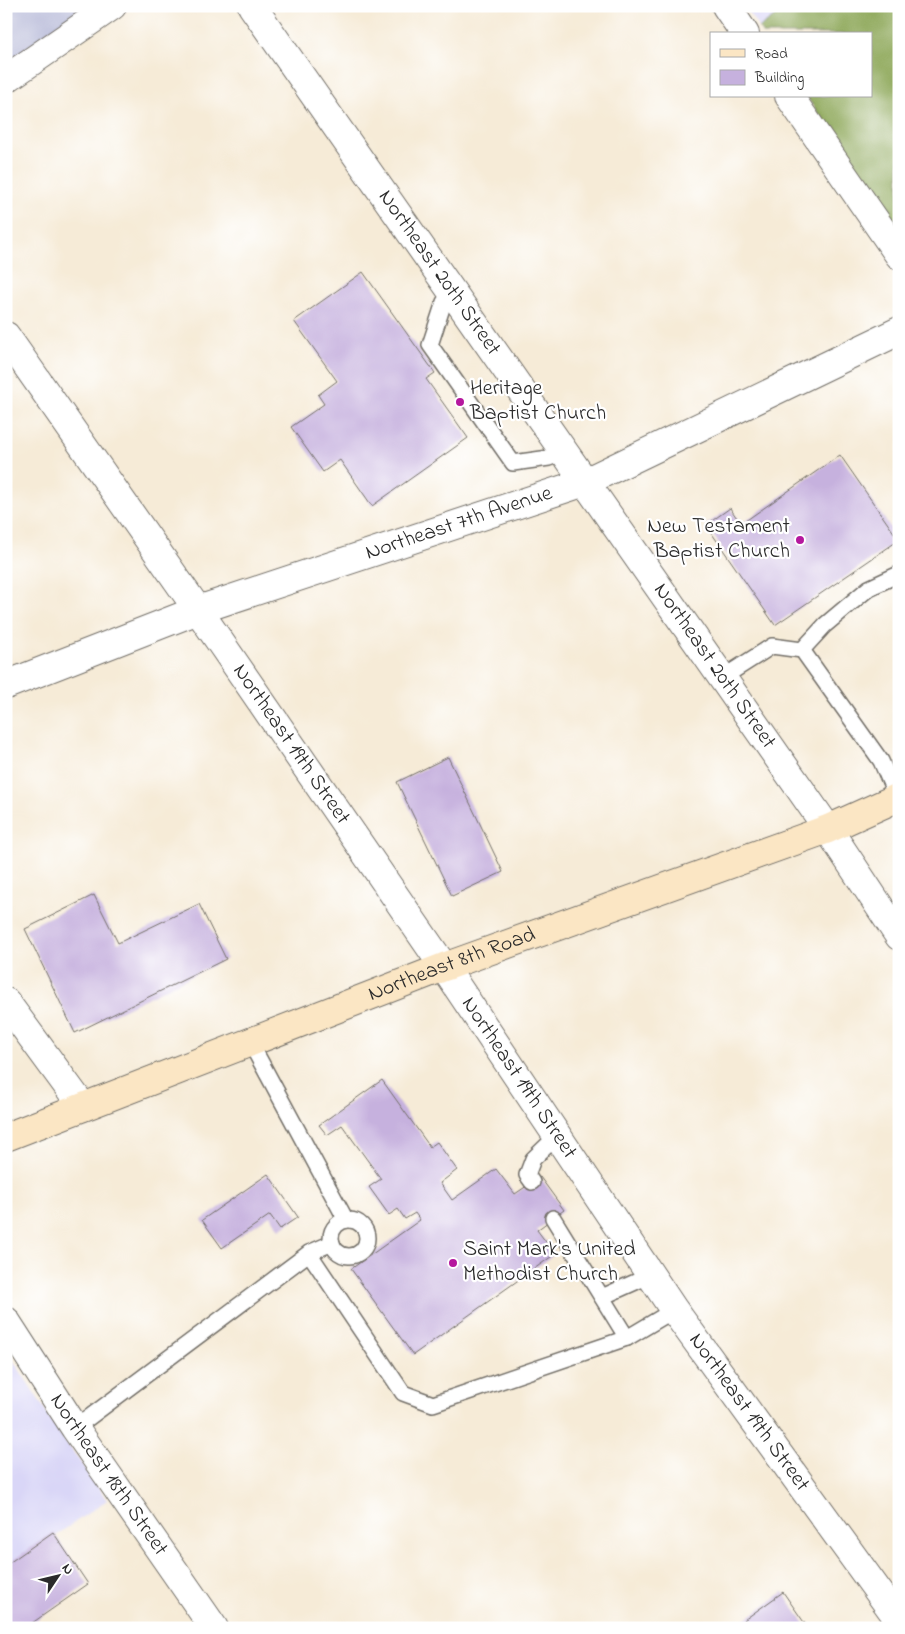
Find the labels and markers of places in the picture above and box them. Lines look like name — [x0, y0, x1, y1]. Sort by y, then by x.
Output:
place label: Heritage Baptist Church — [469, 373, 606, 430]
marker: Heritage Baptist Church — [454, 396, 466, 408]
place label: New Testament Baptist Church — [647, 511, 791, 568]
marker: New Testament Baptist Church — [794, 534, 806, 546]
place label: Saint Mark's United Methodist Church — [463, 1234, 636, 1291]
marker: Saint Mark's United Methodist Church — [447, 1257, 459, 1269]

